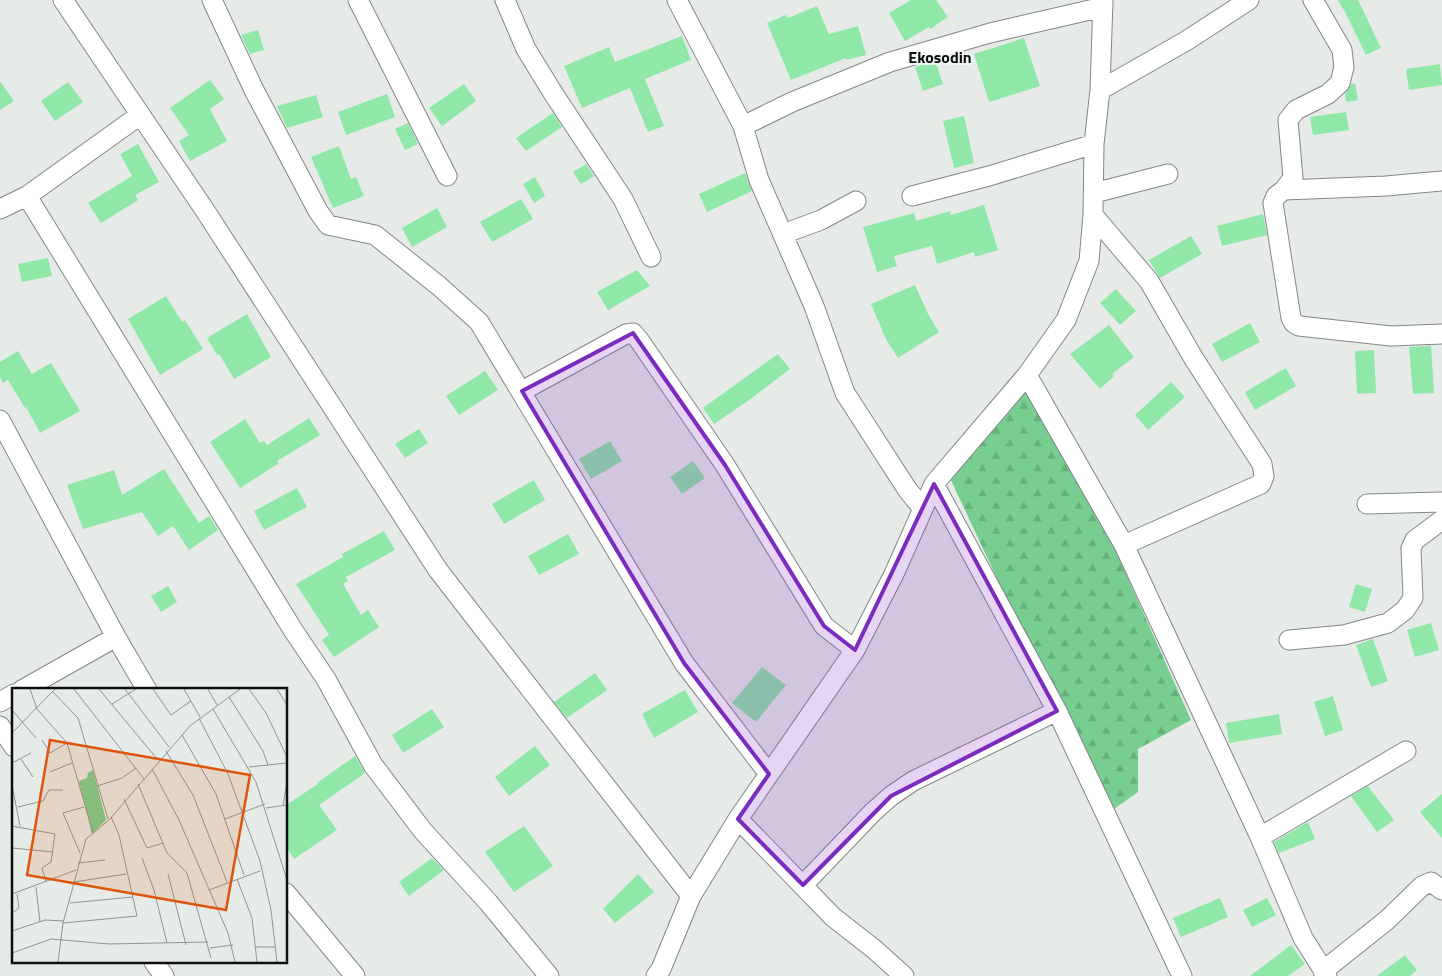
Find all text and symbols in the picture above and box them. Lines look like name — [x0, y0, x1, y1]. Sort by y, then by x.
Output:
district label: Ekosodin — [908, 45, 972, 69]
inset map — [12, 688, 288, 964]

